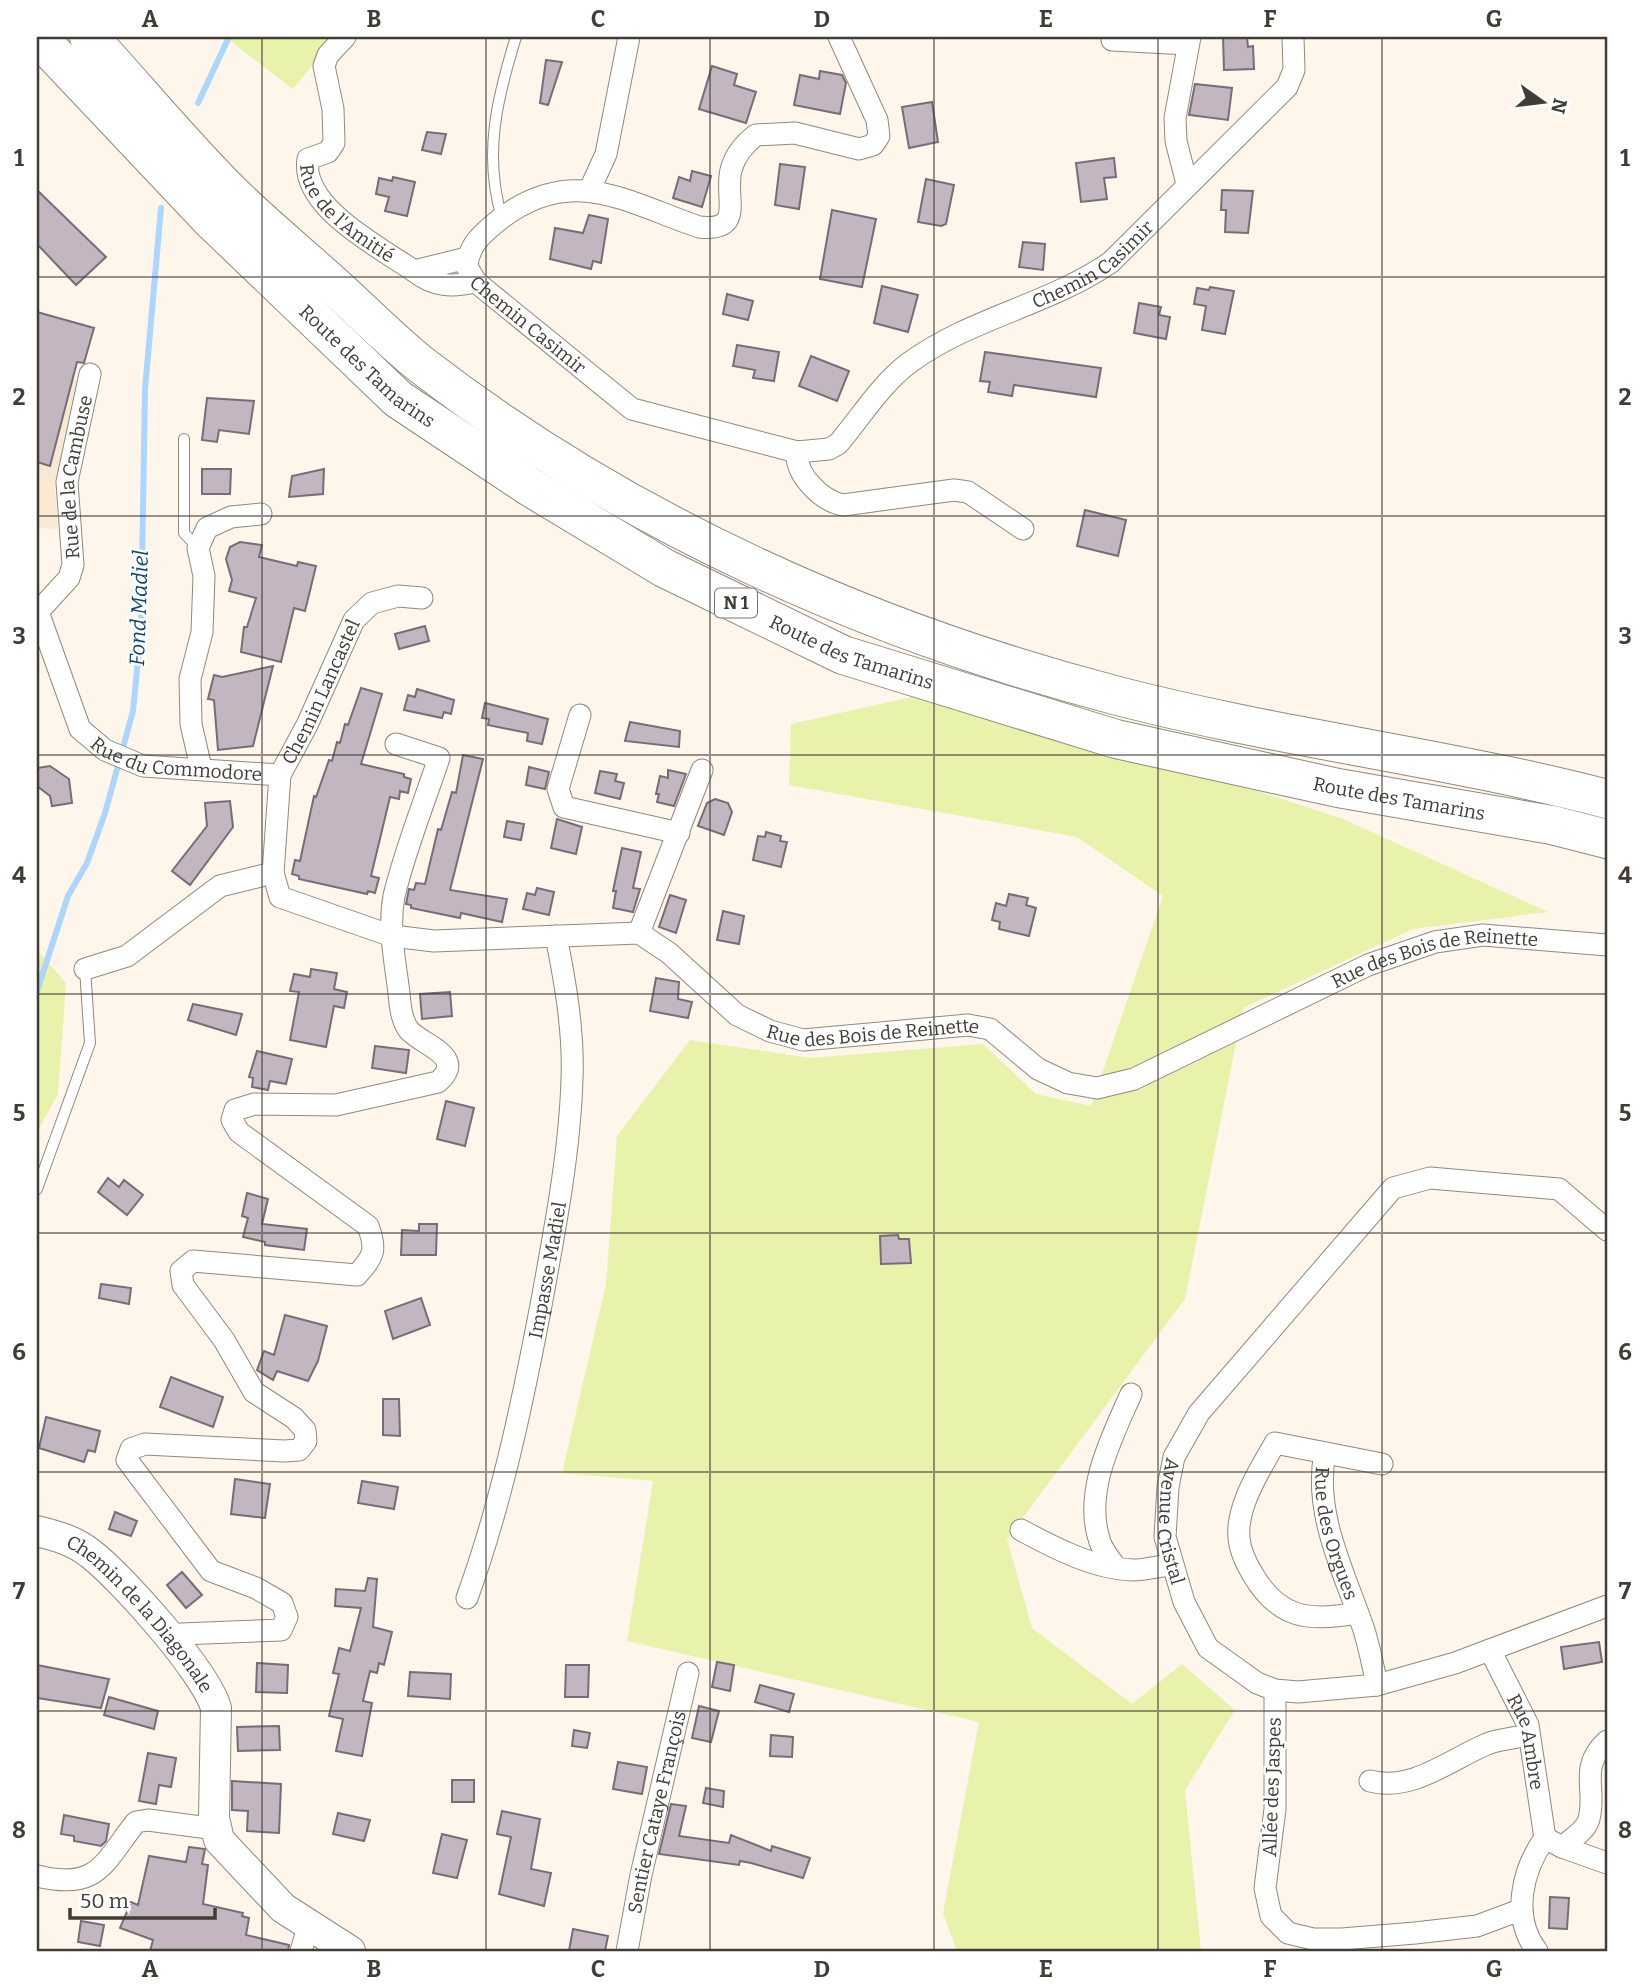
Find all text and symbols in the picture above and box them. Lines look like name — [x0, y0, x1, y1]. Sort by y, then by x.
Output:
text: A — [142, 5, 159, 33]
text: B — [367, 5, 381, 33]
text: C — [591, 5, 605, 33]
text: D — [814, 5, 830, 33]
text: E — [1039, 5, 1053, 33]
text: F — [1264, 5, 1277, 33]
text: G — [1486, 5, 1503, 33]
north arrow — [1508, 66, 1578, 136]
text: N — [1546, 96, 1572, 116]
text: 1 — [14, 144, 24, 172]
text: 1 — [1620, 144, 1630, 172]
street label: Rue de l'Amitié — [296, 163, 399, 267]
street label: Chemin Casimir — [1028, 215, 1158, 313]
street label: Chemin Casimir — [465, 270, 591, 379]
street label: Route des Tamarins — [295, 300, 440, 432]
text: 2 — [13, 383, 26, 411]
text: 2 — [1619, 383, 1632, 411]
street label: Rue de la Cambuse — [55, 393, 97, 560]
water label: Fond Madiel — [124, 549, 154, 666]
road number: N 1 — [715, 588, 757, 618]
street label: Route des Tamarins — [766, 610, 936, 694]
street label: Chemin Lancastel — [277, 615, 364, 768]
text: 3 — [12, 622, 26, 650]
text: 3 — [1618, 622, 1632, 650]
street label: Rue du Commodore — [86, 732, 263, 785]
street label: Route des Tamarins — [1311, 771, 1487, 825]
text: 4 — [12, 861, 26, 889]
text: 4 — [1618, 861, 1632, 889]
street label: Rue des Bois de Reinette — [1327, 923, 1539, 993]
street label: Rue des Bois de Reinette — [764, 1013, 981, 1051]
text: 5 — [13, 1099, 25, 1127]
text: 5 — [1619, 1099, 1631, 1127]
street label: Impasse Madiel — [523, 1200, 571, 1340]
text: 6 — [12, 1338, 26, 1366]
text: 6 — [1618, 1338, 1632, 1366]
street label: Avenue Cristal — [1153, 1456, 1190, 1587]
street label: Rue des Orgues — [1311, 1466, 1363, 1603]
street label: Chemin de la Diagonale — [63, 1530, 218, 1696]
text: 7 — [13, 1577, 26, 1605]
text: 7 — [1619, 1577, 1632, 1605]
street label: Rue Ambre — [1503, 1690, 1549, 1791]
street label: Sentier Cataye François — [623, 1708, 690, 1915]
street label: Allée des Jaspes — [1258, 1717, 1286, 1857]
text: 8 — [12, 1816, 26, 1844]
text: 8 — [1618, 1816, 1632, 1844]
scale bar — [70, 1876, 215, 1920]
text: 50 m — [80, 1888, 129, 1914]
text: A — [142, 1955, 159, 1983]
text: B — [367, 1955, 381, 1983]
text: C — [591, 1955, 605, 1983]
text: D — [814, 1955, 830, 1983]
text: E — [1039, 1955, 1053, 1983]
text: F — [1264, 1955, 1277, 1983]
text: G — [1486, 1955, 1503, 1983]

